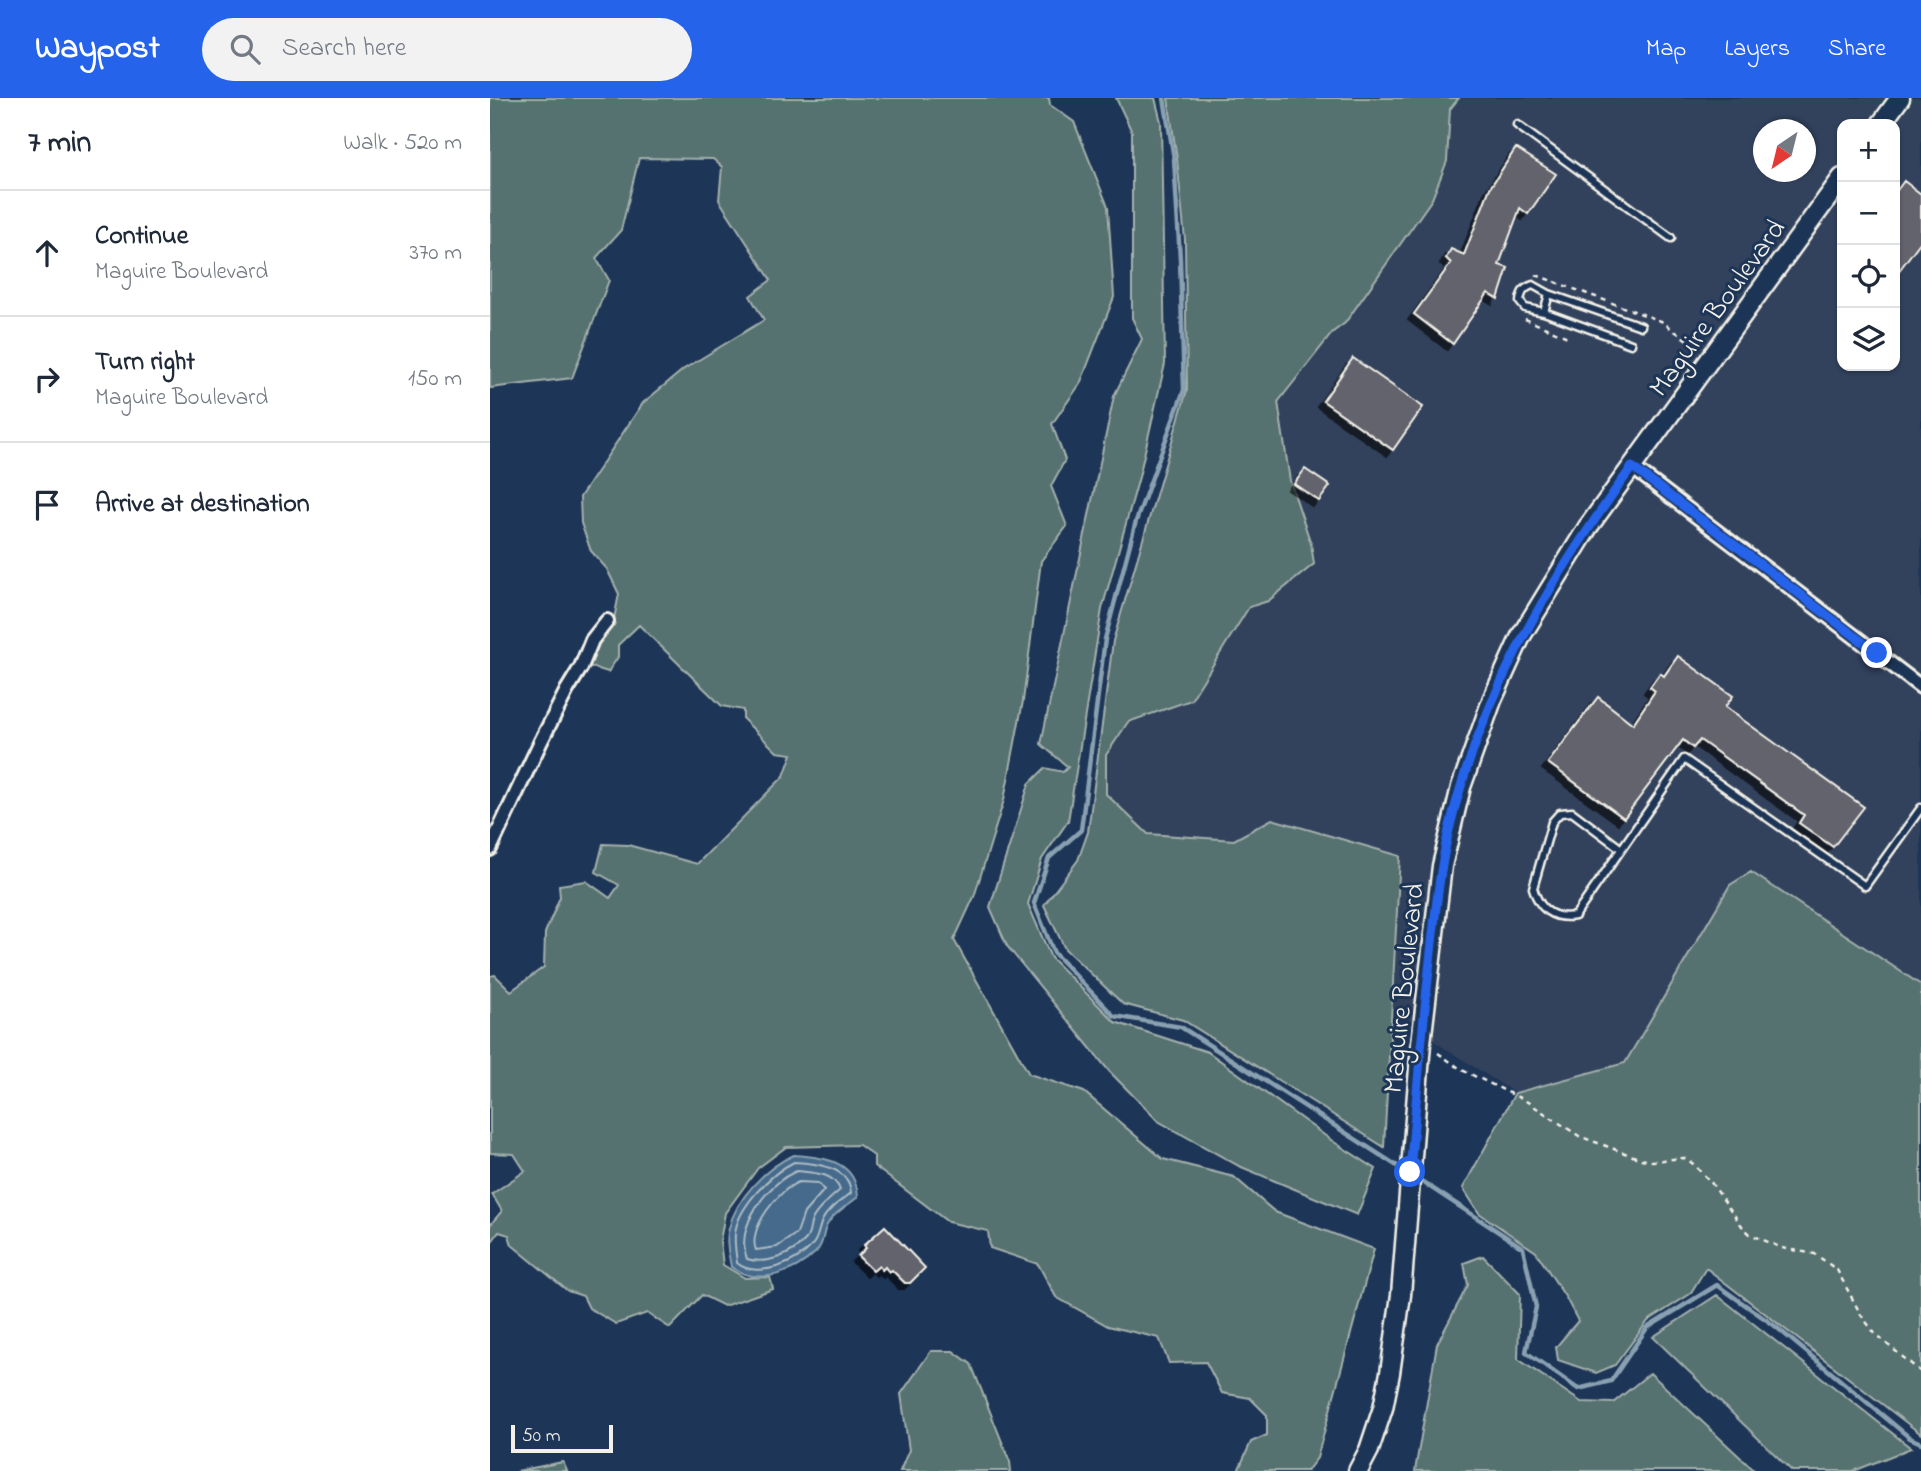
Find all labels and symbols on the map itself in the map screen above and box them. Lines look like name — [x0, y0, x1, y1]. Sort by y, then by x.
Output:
north arrow — [1753, 119, 1816, 182]
street label: Maguire Boulevard — [1640, 212, 1798, 406]
route end — [1861, 637, 1892, 668]
street label: Maguire Boulevard — [1374, 881, 1437, 1095]
route start — [1394, 1156, 1425, 1187]
scale bar — [511, 1422, 612, 1454]

